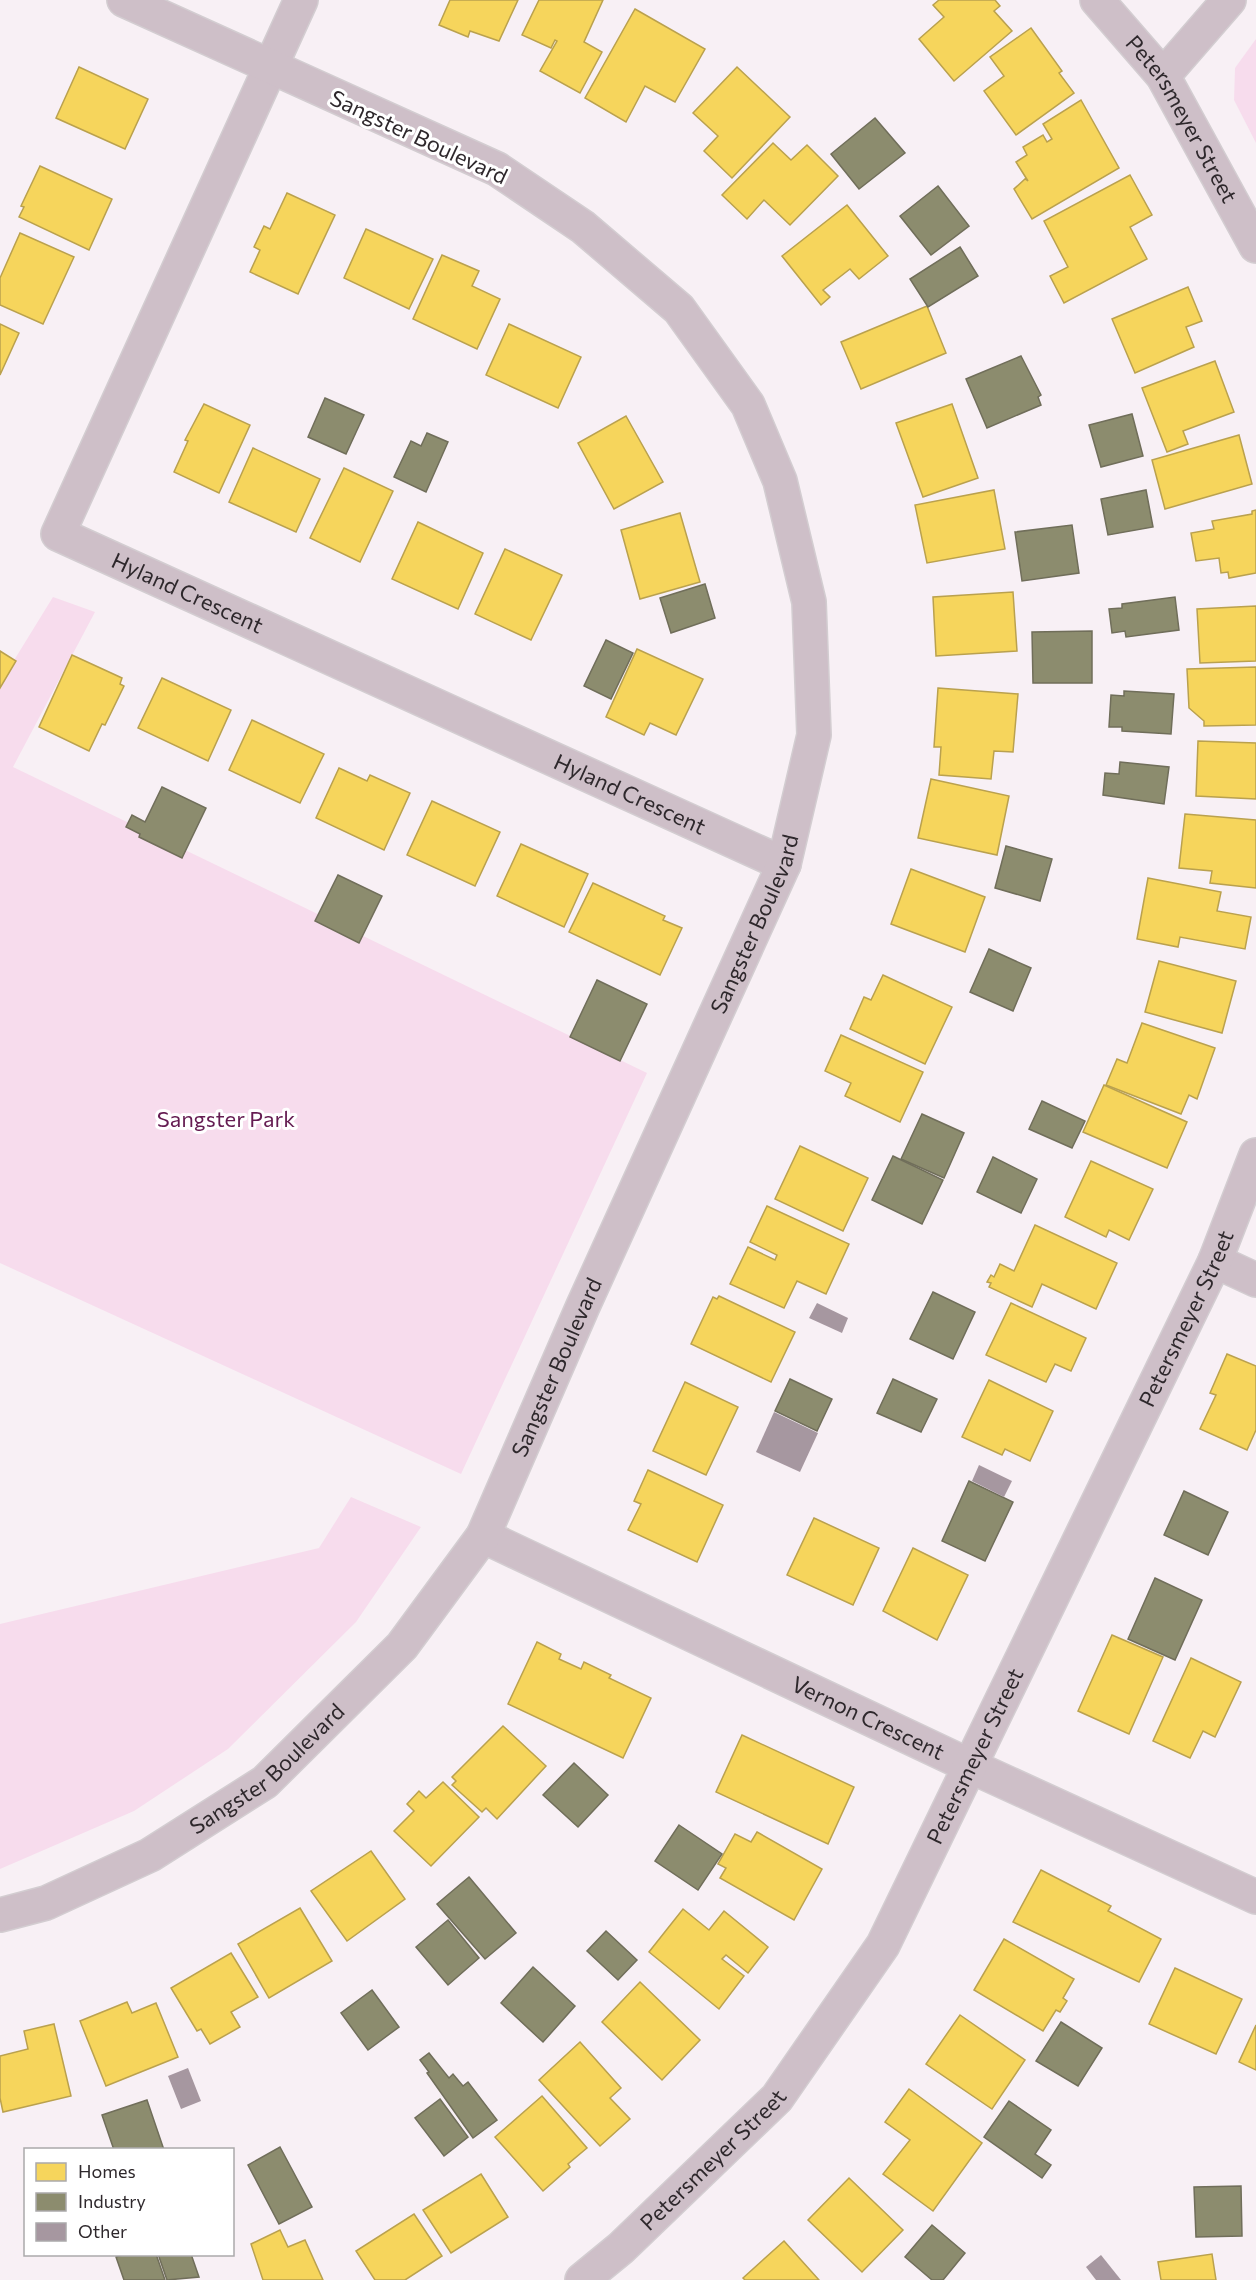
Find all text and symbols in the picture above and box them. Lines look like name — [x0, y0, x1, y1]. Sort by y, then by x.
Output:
street label: Petersmeyer Street — [1121, 29, 1244, 207]
street label: Sangster Boulevard — [326, 84, 512, 189]
street label: Hyland Crescent — [108, 546, 268, 639]
street label: Hyland Crescent — [550, 747, 710, 840]
street label: Sangster Boulevard — [704, 832, 803, 1017]
park label: Sangster Park — [157, 1105, 295, 1132]
street label: Petersmeyer Street — [1132, 1226, 1239, 1411]
street label: Sangster Boulevard — [505, 1273, 607, 1461]
street label: Petersmeyer Street — [920, 1664, 1028, 1848]
street label: Vernon Crescent — [788, 1670, 949, 1765]
street label: Sangster Boulevard — [184, 1697, 349, 1839]
street label: Petersmeyer Street — [634, 2084, 792, 2236]
legend — [24, 2148, 234, 2256]
text: Homes — [78, 2160, 136, 2182]
text: Industry — [78, 2190, 146, 2212]
text: Other — [78, 2220, 127, 2242]

